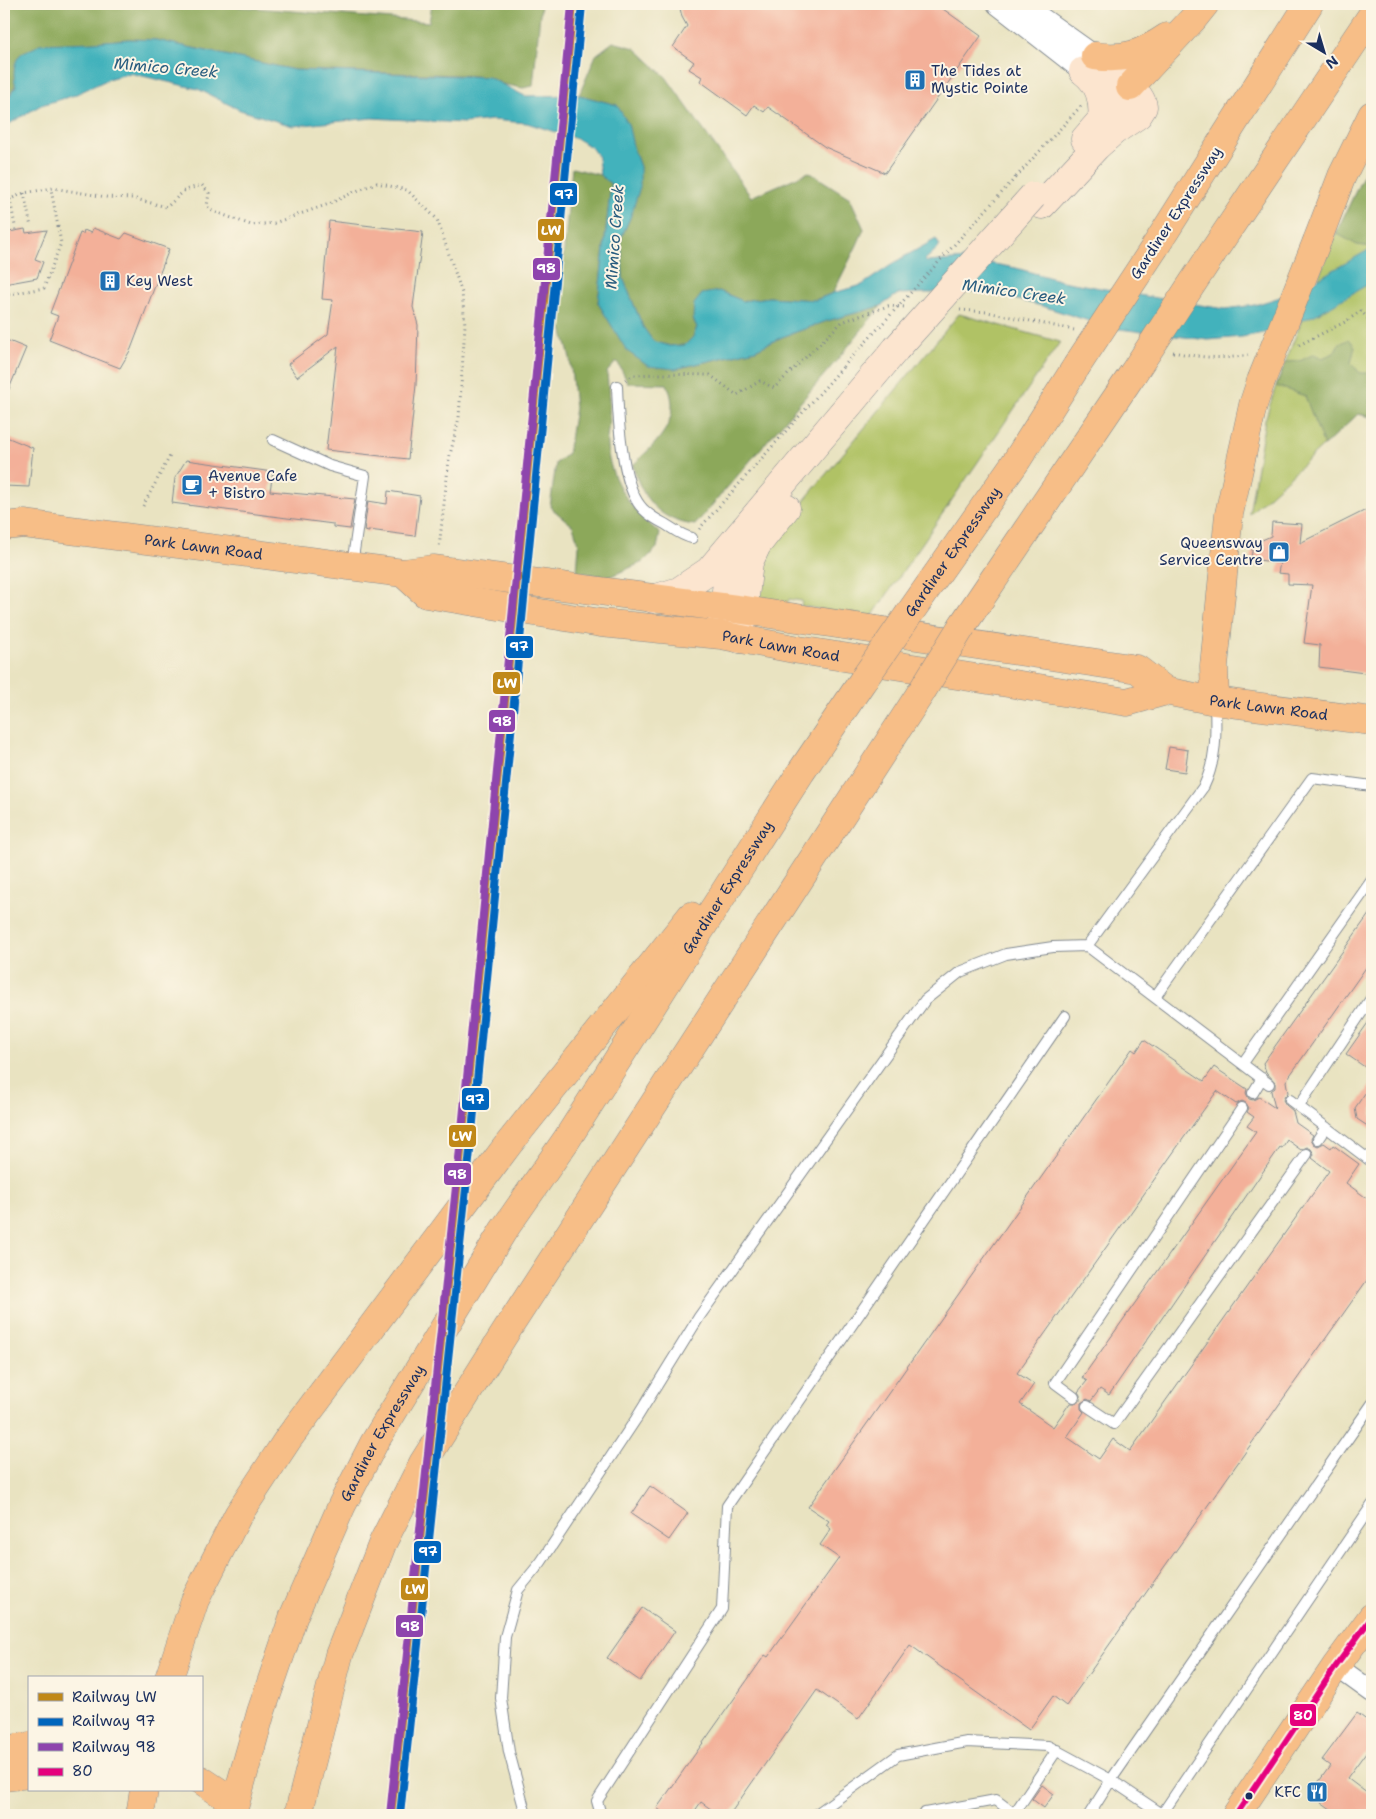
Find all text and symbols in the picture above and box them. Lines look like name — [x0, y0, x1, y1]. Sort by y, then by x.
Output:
north arrow — [1298, 28, 1348, 78]
water label: Mimico Creek — [113, 52, 219, 83]
text: N — [1322, 52, 1342, 73]
place label: The Tides at Mystic Pointe — [931, 61, 1029, 98]
building icon: The Tides at Mystic Pointe — [903, 68, 927, 92]
street label: Gardiner Expressway — [1125, 143, 1227, 283]
line badge: 97 — [549, 182, 578, 206]
water label: Mimico Creek — [600, 184, 629, 290]
text: 97 — [554, 185, 574, 203]
line badge: LW — [537, 218, 565, 242]
text: LW — [541, 221, 561, 239]
line badge: 98 — [532, 257, 561, 281]
text: 98 — [536, 259, 556, 277]
building icon: Key West — [98, 269, 122, 293]
place label: Key West — [126, 271, 193, 291]
water label: Mimico Creek — [961, 274, 1067, 309]
place label: Avenue Cafe + Bistro — [208, 466, 298, 503]
cafe icon: Avenue Cafe + Bistro — [180, 473, 204, 497]
street label: Gardiner Expressway — [900, 483, 1005, 621]
street label: Park Lawn Road — [143, 530, 264, 565]
place label: Queensway Service Centre — [1159, 533, 1263, 570]
shop icon: Queensway Service Centre — [1267, 540, 1291, 564]
street label: Park Lawn Road — [720, 625, 842, 666]
line badge: 97 — [505, 635, 534, 659]
text: 97 — [509, 637, 529, 655]
line badge: LW — [492, 671, 521, 695]
text: LW — [497, 674, 517, 692]
street label: Park Lawn Road — [1207, 690, 1329, 725]
line badge: 98 — [488, 709, 516, 733]
text: 98 — [492, 712, 512, 730]
street label: Gardiner Expressway — [677, 817, 778, 958]
line badge: 97 — [461, 1087, 490, 1111]
text: 97 — [465, 1090, 485, 1108]
line badge: LW — [448, 1124, 477, 1148]
text: LW — [452, 1127, 472, 1145]
line badge: 98 — [443, 1162, 472, 1186]
text: 98 — [447, 1165, 467, 1183]
street label: Gardiner Expressway — [335, 1361, 429, 1505]
line badge: 97 — [413, 1540, 442, 1564]
text: 97 — [418, 1542, 438, 1560]
line badge: LW — [400, 1577, 429, 1601]
text: LW — [405, 1580, 425, 1598]
line badge: 98 — [395, 1614, 424, 1638]
text: 98 — [400, 1617, 420, 1635]
legend — [28, 1676, 202, 1792]
text: Railway LW — [72, 1687, 157, 1707]
line badge: 80 — [1289, 1703, 1317, 1727]
text: 80 — [1293, 1706, 1313, 1724]
text: Railway 97 — [72, 1711, 155, 1731]
text: Railway 98 — [72, 1737, 156, 1757]
text: 80 — [72, 1761, 93, 1781]
restaurant icon: KFC — [1305, 1780, 1329, 1804]
place label: KFC — [1274, 1782, 1301, 1802]
unlabelled marker — [1244, 1791, 1254, 1801]

